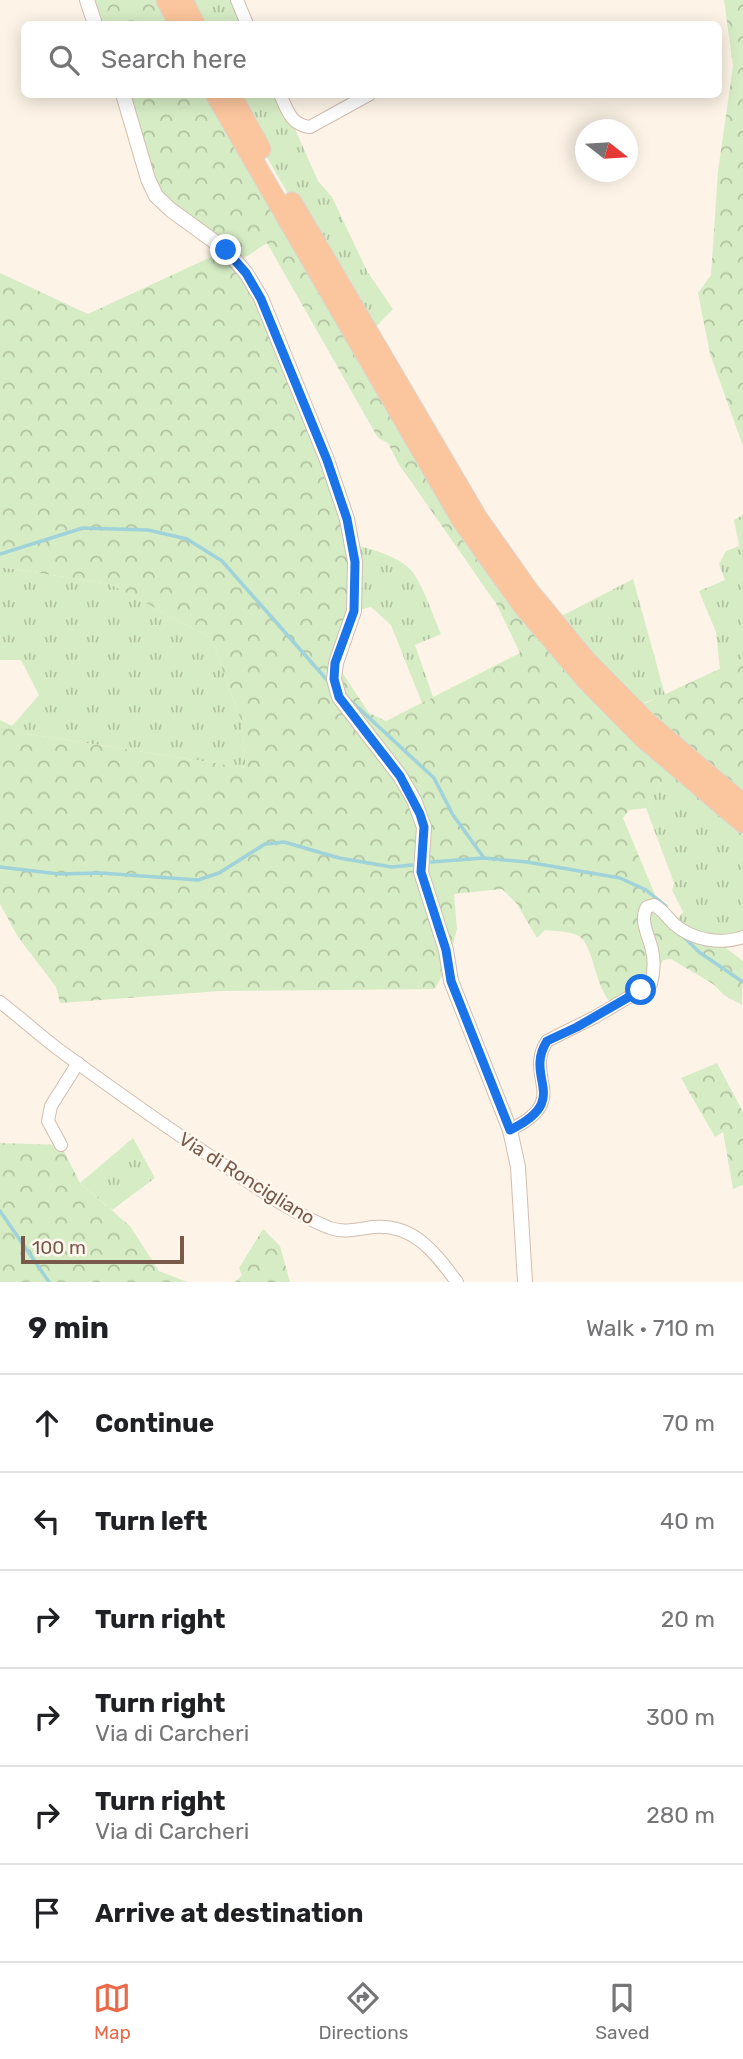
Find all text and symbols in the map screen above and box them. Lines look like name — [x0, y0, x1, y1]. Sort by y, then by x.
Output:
search box — [21, 21, 722, 98]
icon: search — [45, 41, 83, 79]
text: Search here — [101, 44, 247, 75]
north arrow — [575, 119, 638, 182]
route end — [210, 234, 241, 265]
route start — [625, 974, 656, 1005]
street label: Via di Roncigliano — [174, 1127, 319, 1230]
scale bar — [21, 1233, 184, 1265]
text: 100 m — [32, 1236, 86, 1259]
text: 9 min — [28, 1310, 109, 1346]
text: Walk · 710 m — [586, 1314, 715, 1342]
icon: ahead — [28, 1404, 66, 1442]
text: Continue — [95, 1408, 214, 1439]
text: 70 m — [663, 1409, 715, 1437]
icon: left — [28, 1502, 66, 1540]
text: Turn left — [95, 1506, 207, 1537]
text: 40 m — [660, 1507, 715, 1535]
icon: right — [28, 1600, 66, 1638]
text: Turn right — [95, 1604, 225, 1635]
text: 20 m — [661, 1605, 715, 1633]
text: Turn right — [95, 1688, 225, 1719]
icon: right — [28, 1698, 66, 1736]
text: 300 m — [646, 1703, 715, 1731]
text: Via di Carcheri — [95, 1719, 249, 1747]
text: Turn right — [95, 1786, 225, 1817]
icon: right — [28, 1796, 66, 1834]
text: 280 m — [646, 1801, 715, 1829]
text: Via di Carcheri — [95, 1817, 249, 1845]
icon: arrive — [28, 1894, 66, 1932]
text: Arrive at destination — [95, 1898, 363, 1929]
tab: Map — [93, 1979, 131, 2044]
tab: Directions — [318, 1979, 408, 2044]
tab: Saved — [595, 1979, 650, 2044]

